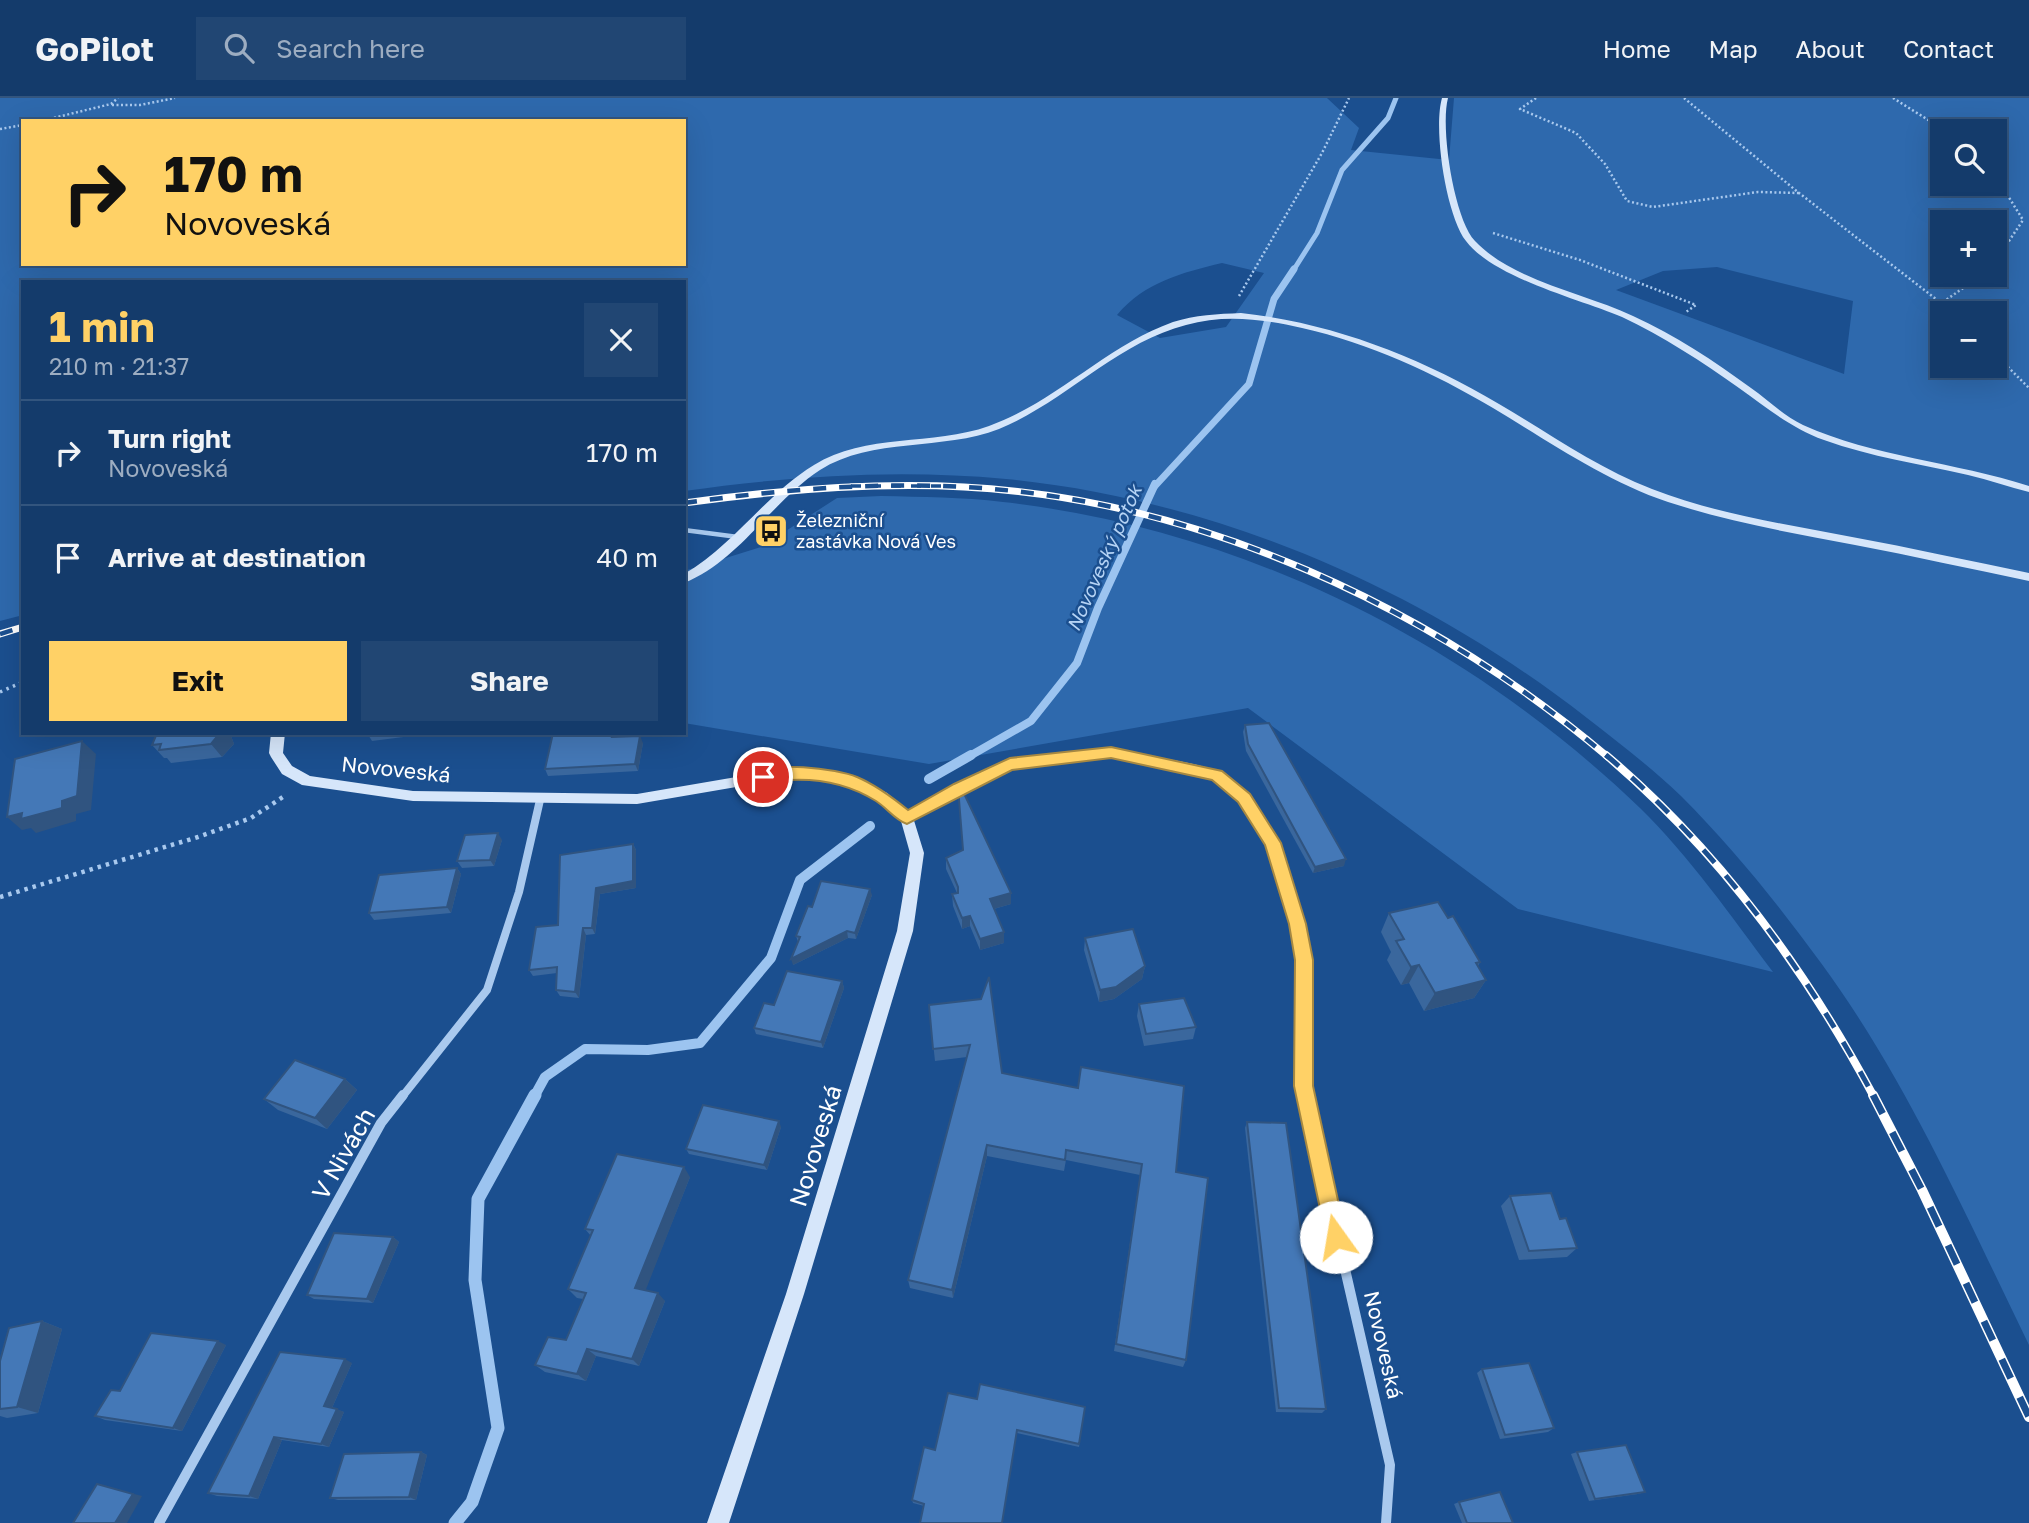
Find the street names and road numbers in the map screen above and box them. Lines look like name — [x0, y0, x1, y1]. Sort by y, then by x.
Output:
street label: Novoveská — [340, 750, 452, 788]
street label: Novoveská — [782, 1081, 847, 1210]
street label: V Nivách — [305, 1102, 380, 1204]
street label: Novoveská — [1359, 1288, 1409, 1401]

